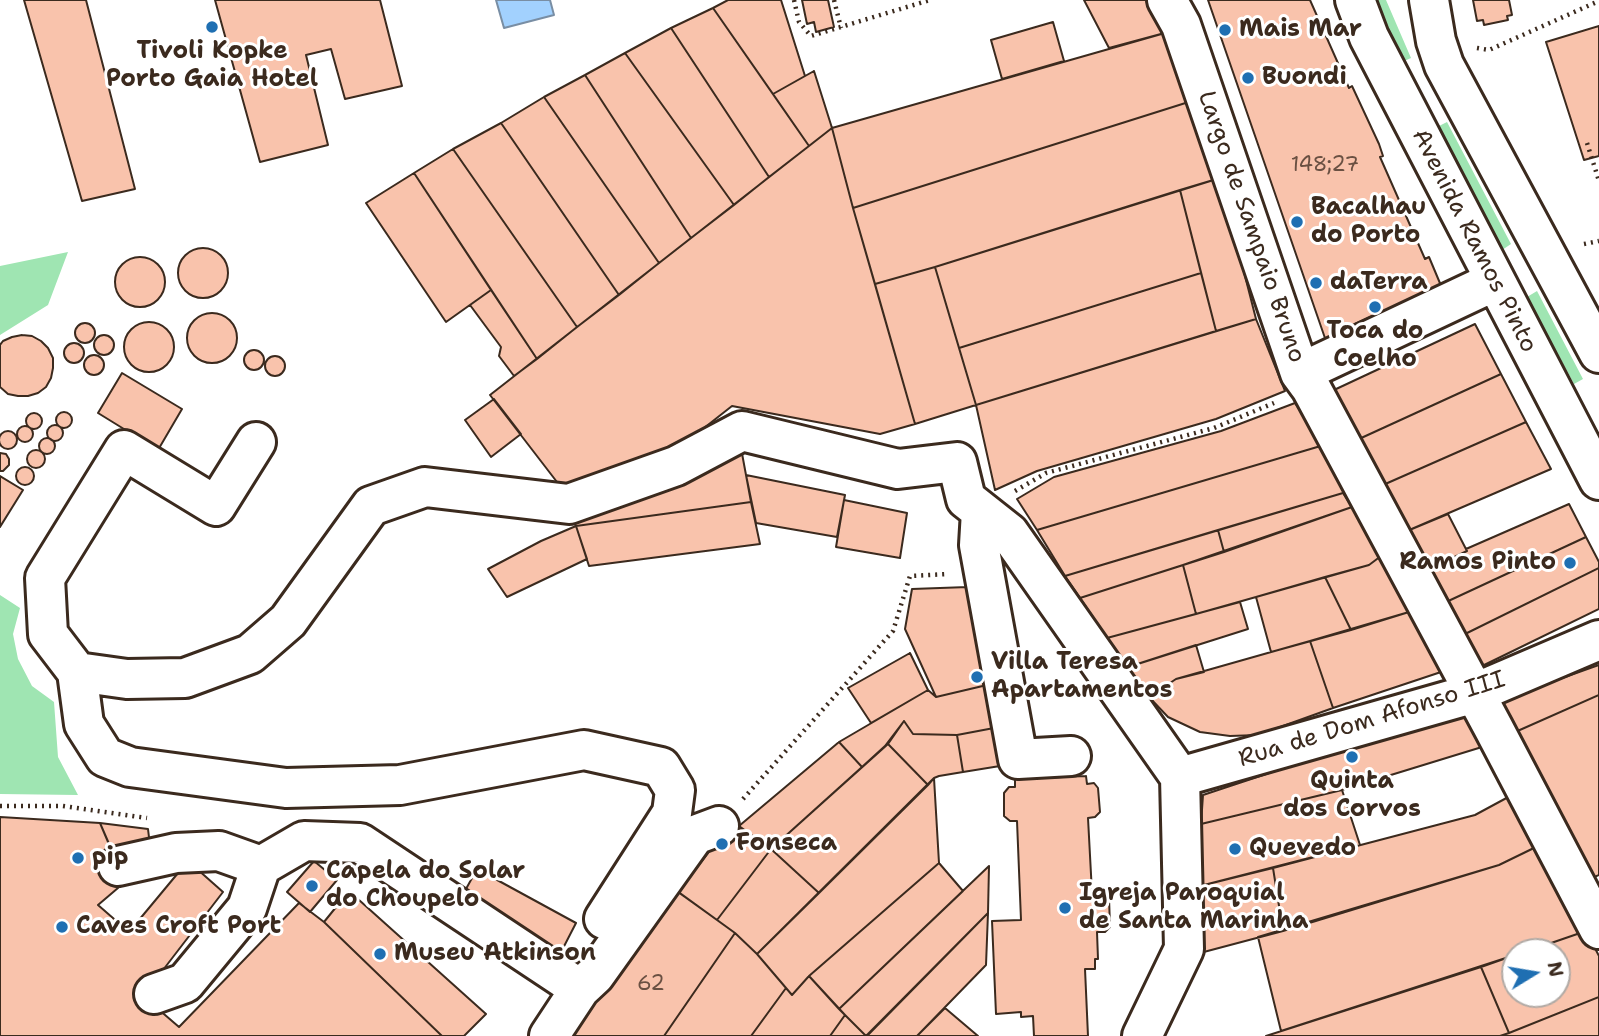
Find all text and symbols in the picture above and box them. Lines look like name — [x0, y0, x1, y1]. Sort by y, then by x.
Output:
place label: Mais Mar — [1239, 16, 1362, 44]
marker: Tivoli Kopke Porto Gaia Hotel — [204, 19, 220, 35]
marker: Mais Mar — [1217, 22, 1233, 38]
place label: Tivoli Kopke Porto Gaia Hotel — [106, 38, 318, 94]
place label: Buondi — [1262, 64, 1347, 92]
marker: Buondi — [1240, 70, 1256, 86]
street label: Largo de Sampaio Bruno — [1191, 87, 1311, 367]
street label: Avenida Ramos Pinto — [1405, 124, 1543, 358]
house number: 148;27 — [1291, 153, 1359, 179]
place label: Bacalhau do Porto — [1311, 194, 1426, 250]
marker: Bacalhau do Porto — [1289, 214, 1305, 230]
place label: daTerra — [1330, 269, 1428, 297]
marker: daTerra — [1308, 275, 1324, 291]
marker: Toca do Coelho — [1367, 299, 1383, 315]
place label: Toca do Coelho — [1327, 318, 1423, 374]
place label: Ramos Pinto — [1399, 549, 1556, 577]
marker: Ramos Pinto — [1562, 555, 1578, 571]
place label: Villa Teresa Apartamentos — [991, 649, 1172, 705]
street label: Rua de Dom Afonso III — [1235, 666, 1509, 774]
marker: Villa Teresa Apartamentos — [969, 669, 985, 685]
marker: Quinta dos Corvos — [1344, 749, 1360, 765]
place label: Quinta dos Corvos — [1283, 768, 1421, 824]
place label: Fonseca — [736, 830, 837, 858]
place label: Quevedo — [1249, 835, 1356, 863]
marker: Fonseca — [714, 836, 730, 852]
marker: Quevedo — [1227, 841, 1243, 857]
place label: pip — [92, 844, 128, 872]
marker: pip — [70, 850, 86, 866]
place label: Capela do Solar do Choupelo — [326, 858, 525, 914]
marker: Capela do Solar do Choupelo — [304, 878, 320, 894]
place label: Igreja Paroquial de Santa Marinha — [1079, 880, 1309, 936]
marker: Igreja Paroquial de Santa Marinha — [1057, 900, 1073, 916]
place label: Caves Croft Port — [76, 913, 281, 941]
marker: Caves Croft Port — [54, 919, 70, 935]
north arrow — [1501, 938, 1571, 1008]
place label: Museu Atkinson — [394, 940, 596, 968]
marker: Museu Atkinson — [372, 946, 388, 962]
text: N — [1541, 960, 1569, 979]
house number: 62 — [637, 972, 665, 998]

